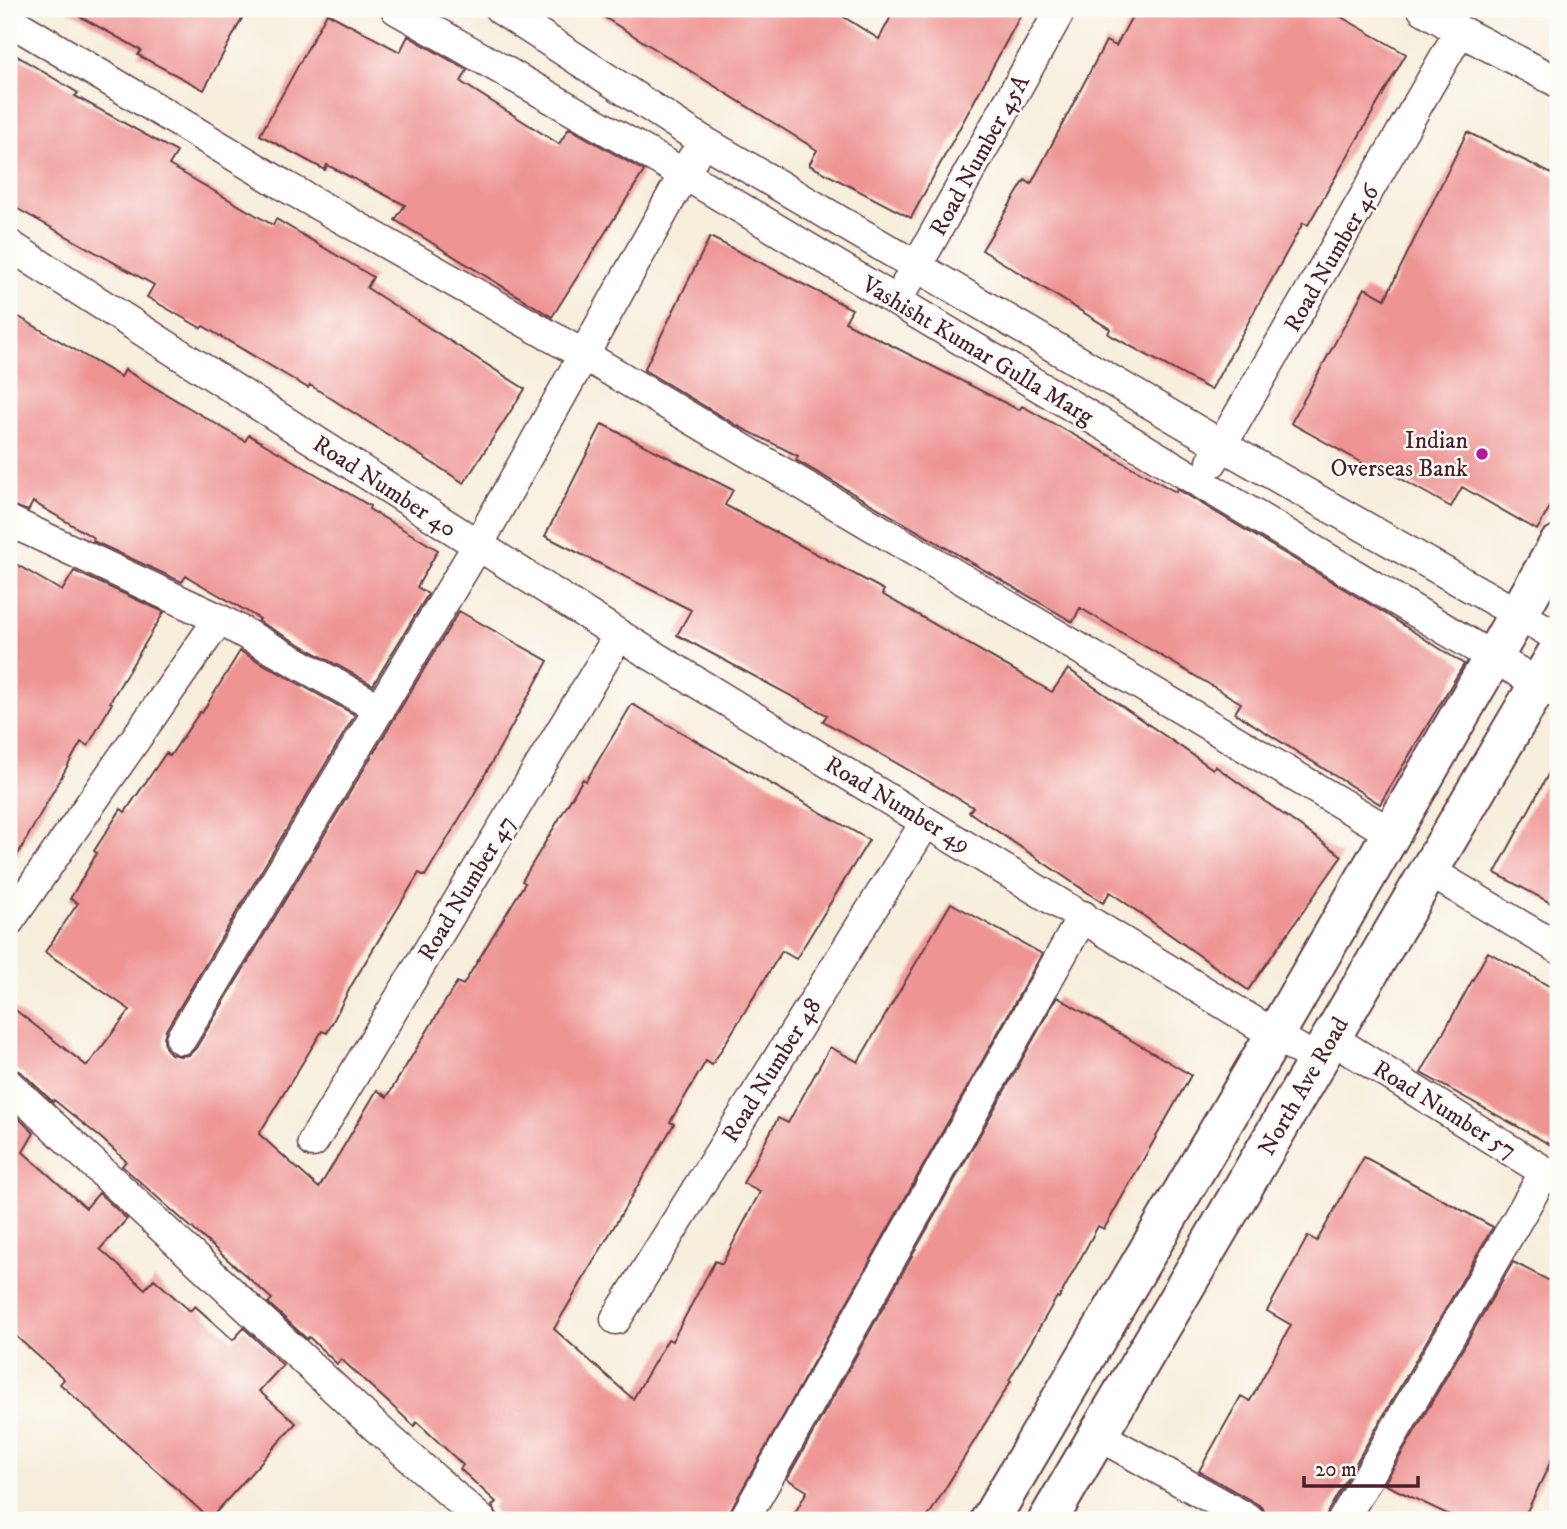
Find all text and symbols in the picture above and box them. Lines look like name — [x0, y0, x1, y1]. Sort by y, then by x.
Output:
street label: Road Number 45A — [923, 69, 1037, 241]
street label: Road Number 46 — [1278, 178, 1387, 338]
street label: Vashisht Kumar Gulla Marg — [855, 269, 1099, 432]
place label: Indian Overseas Bank — [1331, 426, 1468, 484]
street label: Road Number 40 — [307, 429, 462, 545]
marker: Indian Overseas Bank — [1474, 446, 1490, 462]
street label: Road Number 49 — [819, 750, 976, 860]
street label: Road Number 47 — [412, 810, 522, 967]
street label: Road Number 48 — [716, 993, 828, 1148]
street label: North Ave Road — [1252, 1012, 1356, 1161]
street label: Road Number 57 — [1367, 1054, 1522, 1166]
scale bar — [1304, 1445, 1418, 1489]
text: 20 m — [1315, 1457, 1357, 1483]

